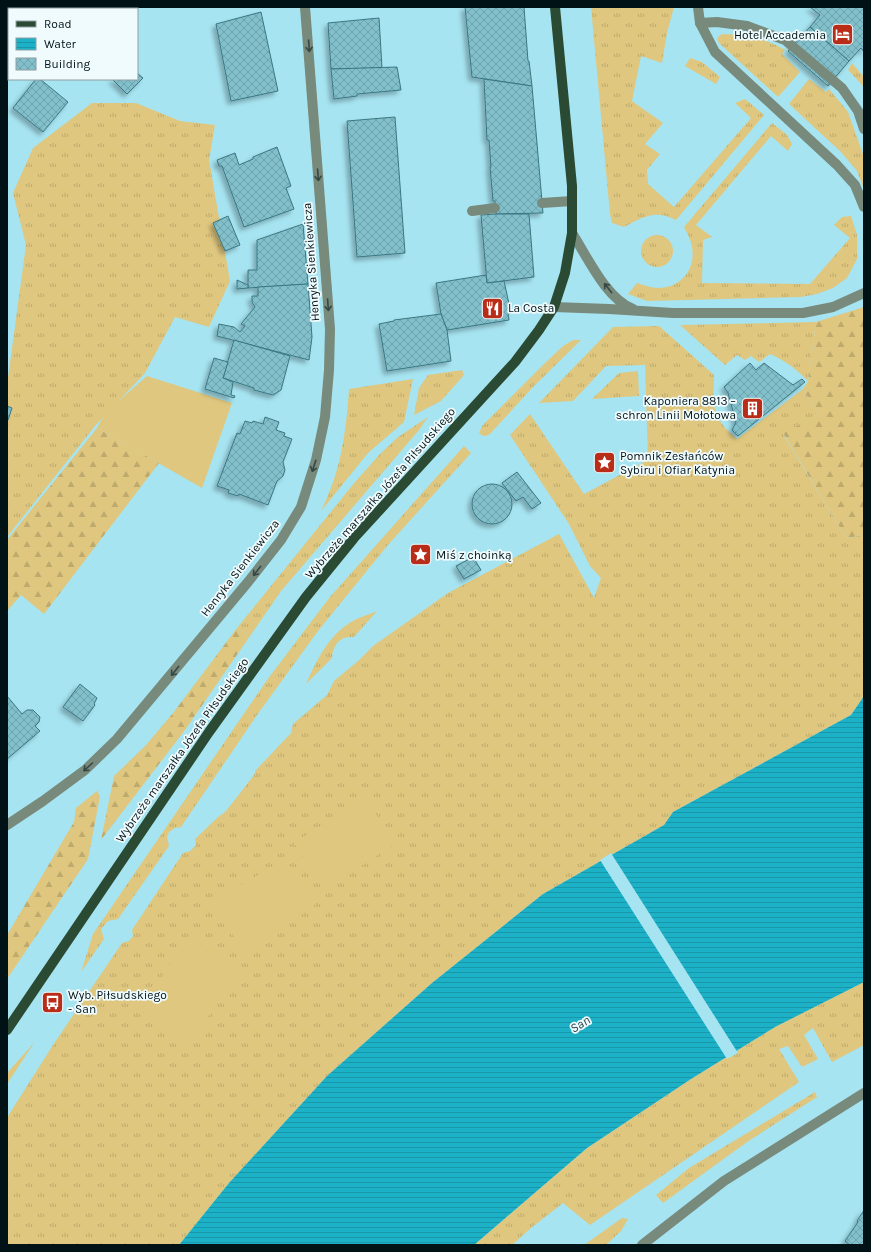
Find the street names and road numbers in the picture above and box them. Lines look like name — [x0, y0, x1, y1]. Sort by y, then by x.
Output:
street label: Henryka Sienkiewicza — [300, 202, 322, 322]
street label: Wybrzeże marszałka Józefa Piłsudskiego — [302, 405, 458, 581]
street label: Henryka Sienkiewicza — [198, 517, 282, 619]
street label: Wybrzeże marszałka Józefa Piłsudskiego — [113, 655, 251, 845]

